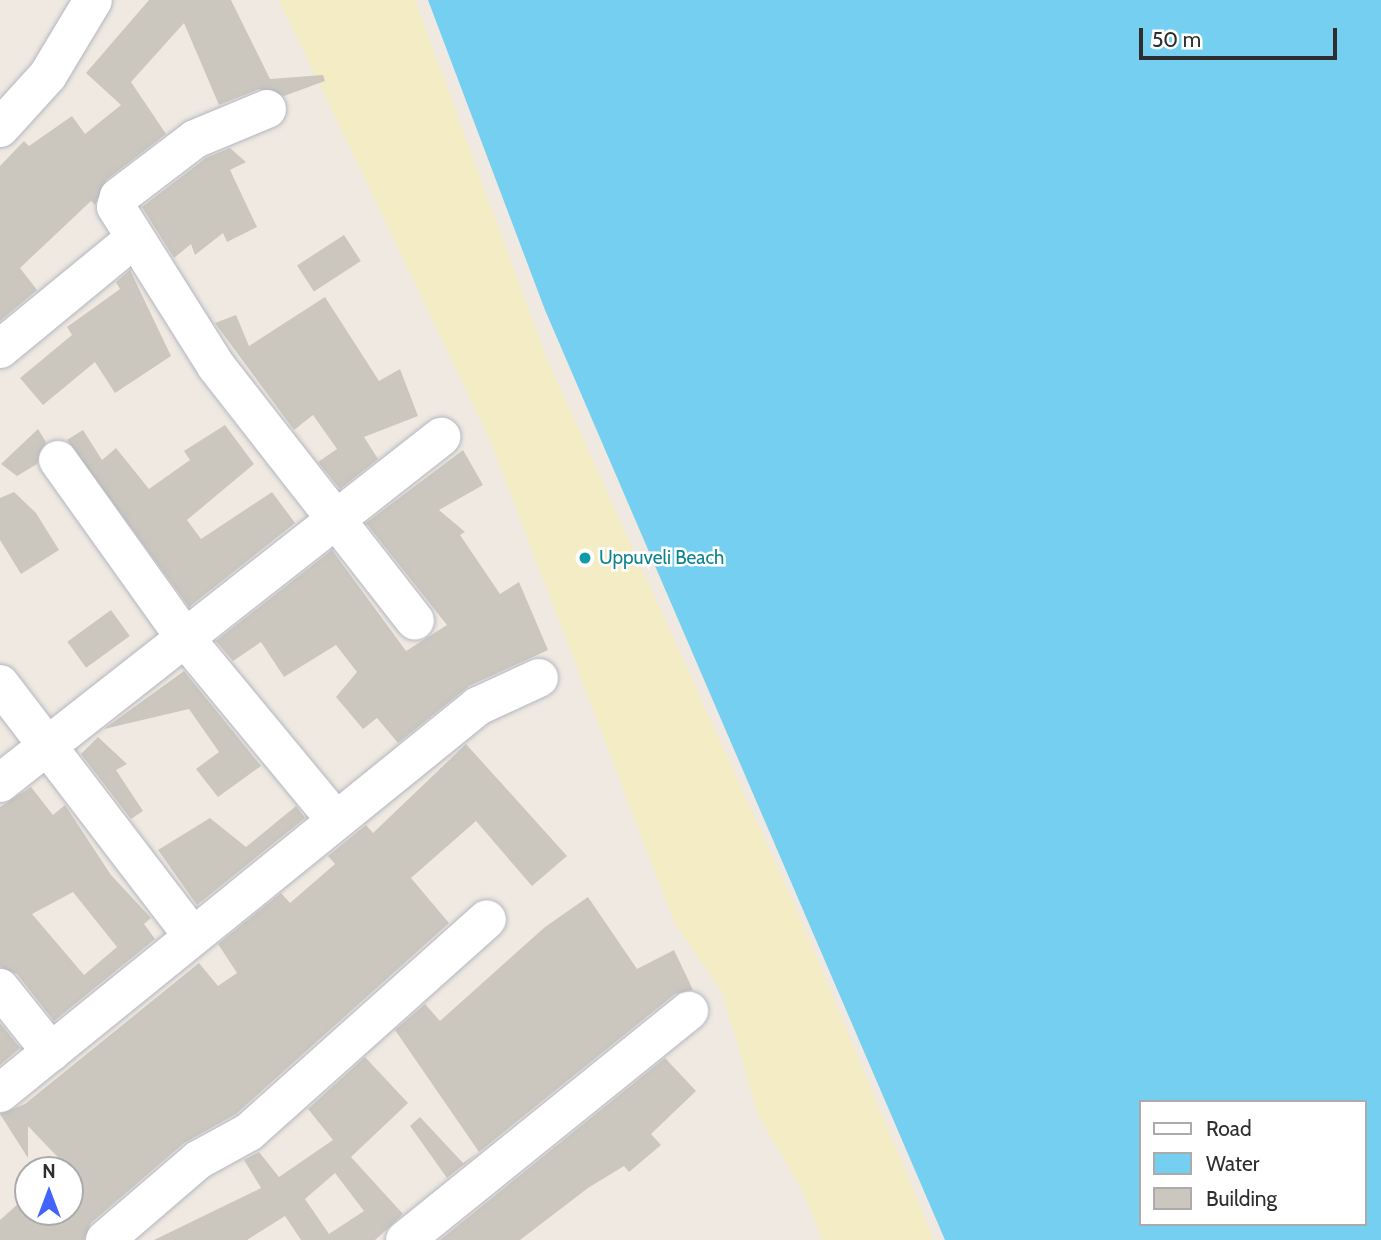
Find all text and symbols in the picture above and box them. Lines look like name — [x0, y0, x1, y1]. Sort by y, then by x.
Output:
scale bar — [1143, 14, 1341, 58]
text: 50 m — [1152, 27, 1201, 52]
place label: Uppuveli Beach — [599, 547, 724, 569]
marker: Uppuveli Beach — [577, 550, 593, 566]
legend — [1140, 1100, 1367, 1226]
text: Road — [1206, 1116, 1252, 1141]
text: Water — [1206, 1151, 1259, 1176]
north arrow — [14, 1156, 84, 1226]
text: N — [42, 1160, 56, 1183]
text: Building — [1206, 1186, 1277, 1211]

